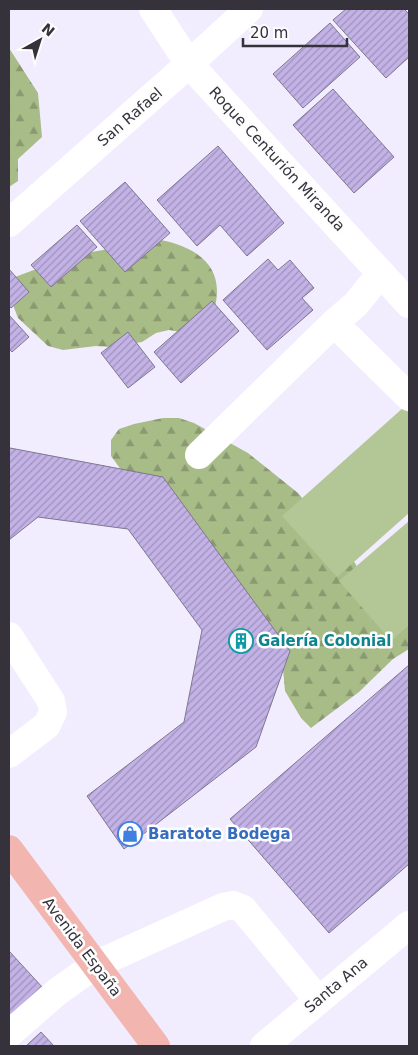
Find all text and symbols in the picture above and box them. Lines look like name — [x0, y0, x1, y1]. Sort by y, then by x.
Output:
north arrow — [15, 15, 65, 65]
scale bar — [243, 15, 347, 47]
text: N — [39, 20, 58, 40]
text: 20 m — [250, 24, 288, 42]
street label: Roque Centurión Miranda — [205, 83, 349, 235]
street label: San Rafael — [94, 84, 166, 150]
building icon: Galería Colonial — [228, 628, 254, 654]
place label: Galería Colonial — [258, 632, 391, 650]
shop icon: Baratote Bodega — [117, 821, 143, 847]
place label: Baratote Bodega — [148, 825, 291, 843]
street label: Avenida España — [39, 894, 125, 1000]
street label: Santa Ana — [301, 953, 371, 1017]

